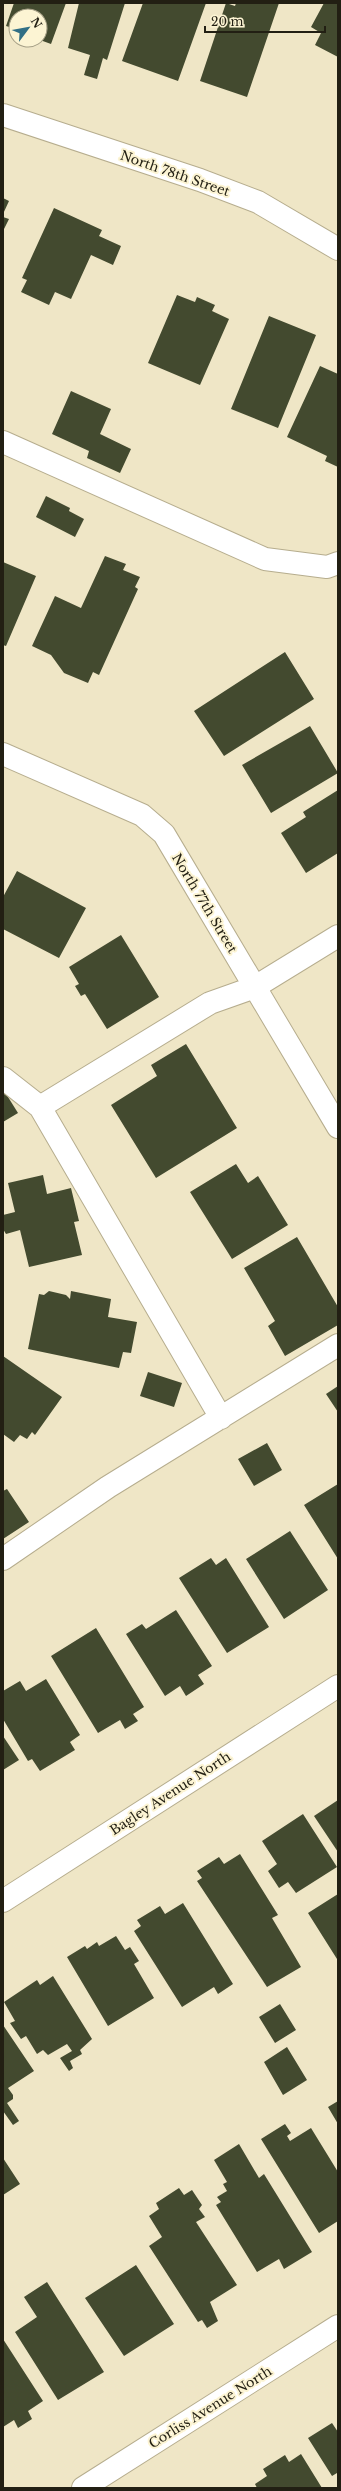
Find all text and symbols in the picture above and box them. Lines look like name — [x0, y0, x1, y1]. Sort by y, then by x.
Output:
north arrow — [8, 8, 48, 48]
scale bar — [205, 8, 325, 34]
text: 20 m — [211, 14, 243, 29]
text: N — [28, 15, 46, 31]
street label: North 78th Street — [118, 147, 232, 200]
street label: North 77th Street — [168, 850, 241, 956]
street label: Bagley Avenue North — [107, 1748, 234, 1839]
street label: Corliss Avenue North — [146, 2363, 275, 2452]

